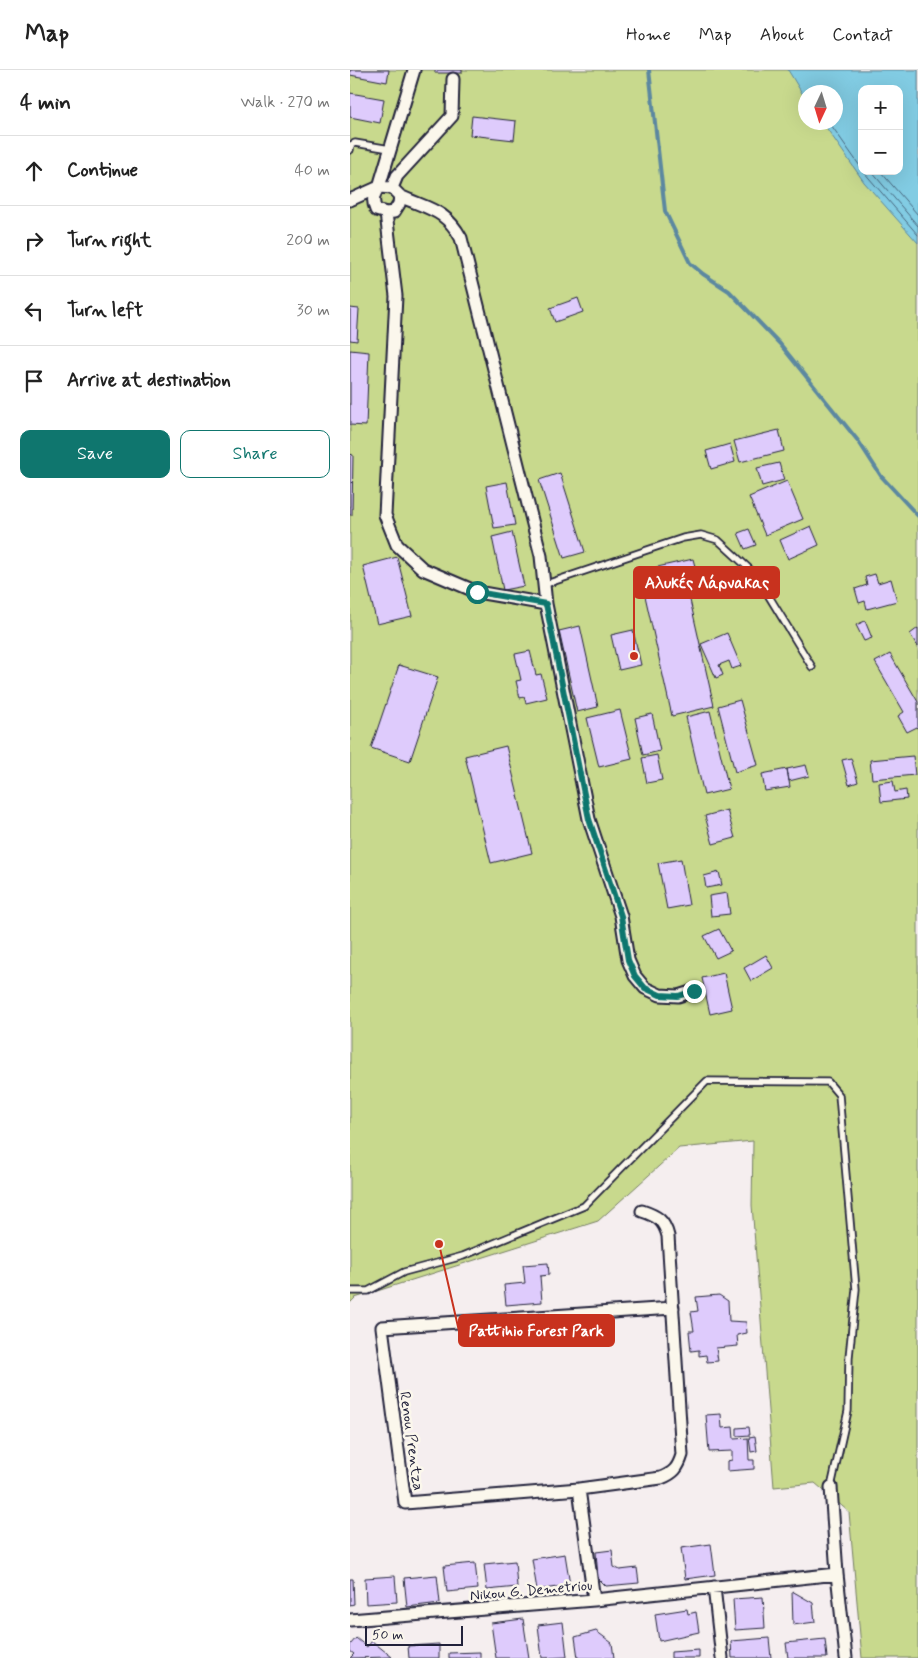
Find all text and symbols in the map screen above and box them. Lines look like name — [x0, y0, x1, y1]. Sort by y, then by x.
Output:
text: Map — [25, 19, 69, 50]
text: Home — [626, 23, 671, 47]
text: Map — [699, 23, 732, 47]
text: About — [760, 23, 804, 47]
text: Contact — [832, 23, 893, 47]
north arrow — [798, 85, 843, 130]
map controls — [858, 85, 903, 175]
button: + — [858, 85, 903, 130]
text: 4 min — [20, 89, 71, 117]
text: Walk · 270 m — [241, 92, 330, 113]
button: − — [858, 130, 903, 175]
icon: ahead — [20, 157, 48, 185]
text: Continue — [67, 158, 138, 183]
text: 40 m — [294, 160, 330, 181]
icon: right — [20, 227, 48, 255]
text: Turn right — [67, 228, 151, 253]
text: 200 m — [286, 230, 330, 251]
icon: left — [20, 297, 48, 325]
text: Turn left — [67, 298, 143, 323]
text: 30 m — [297, 300, 330, 321]
icon: arrive — [20, 367, 48, 395]
text: Arrive at destination — [67, 368, 231, 393]
button: Save — [20, 430, 170, 478]
button: Share — [180, 430, 330, 478]
callout: Αλυκές Λάρνακας — [634, 567, 779, 598]
text: Αλυκές Λάρνακας — [645, 572, 769, 594]
route start — [466, 581, 489, 604]
route end — [683, 980, 706, 1003]
callout: Pattihio Forest Park — [459, 1315, 614, 1346]
text: Pattihio Forest Park — [468, 1321, 604, 1342]
street label: Renou Prentza — [394, 1390, 428, 1492]
street label: Nikou G. Demetriou — [469, 1576, 593, 1606]
scale bar — [365, 1623, 462, 1646]
text: 50 m — [372, 1626, 403, 1644]

